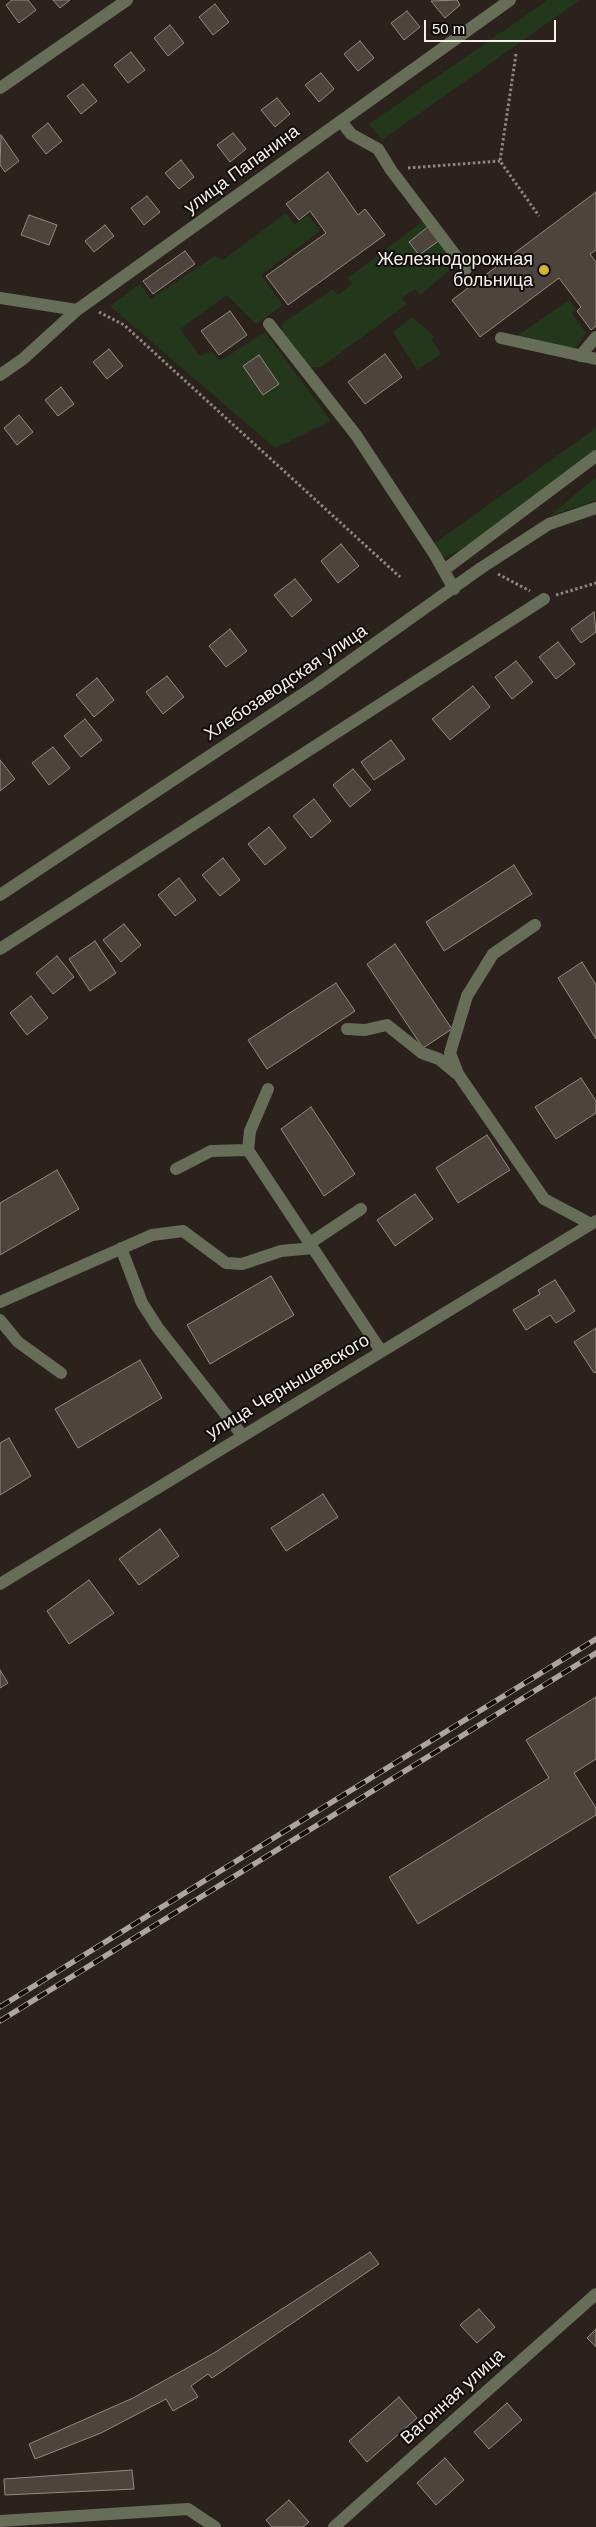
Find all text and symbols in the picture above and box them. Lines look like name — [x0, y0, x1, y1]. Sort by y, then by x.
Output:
scale bar — [426, 10, 558, 42]
text: 50 m — [432, 20, 465, 37]
street label: улица Папанина — [180, 121, 304, 219]
place label: Железнодорожная больница — [377, 249, 533, 292]
marker: Железнодорожная больница — [537, 263, 551, 277]
street label: Хлебозаводская улица — [201, 620, 371, 746]
street label: улица Чернышевского — [203, 1330, 373, 1444]
street label: Вагонная улица — [397, 2345, 509, 2449]

